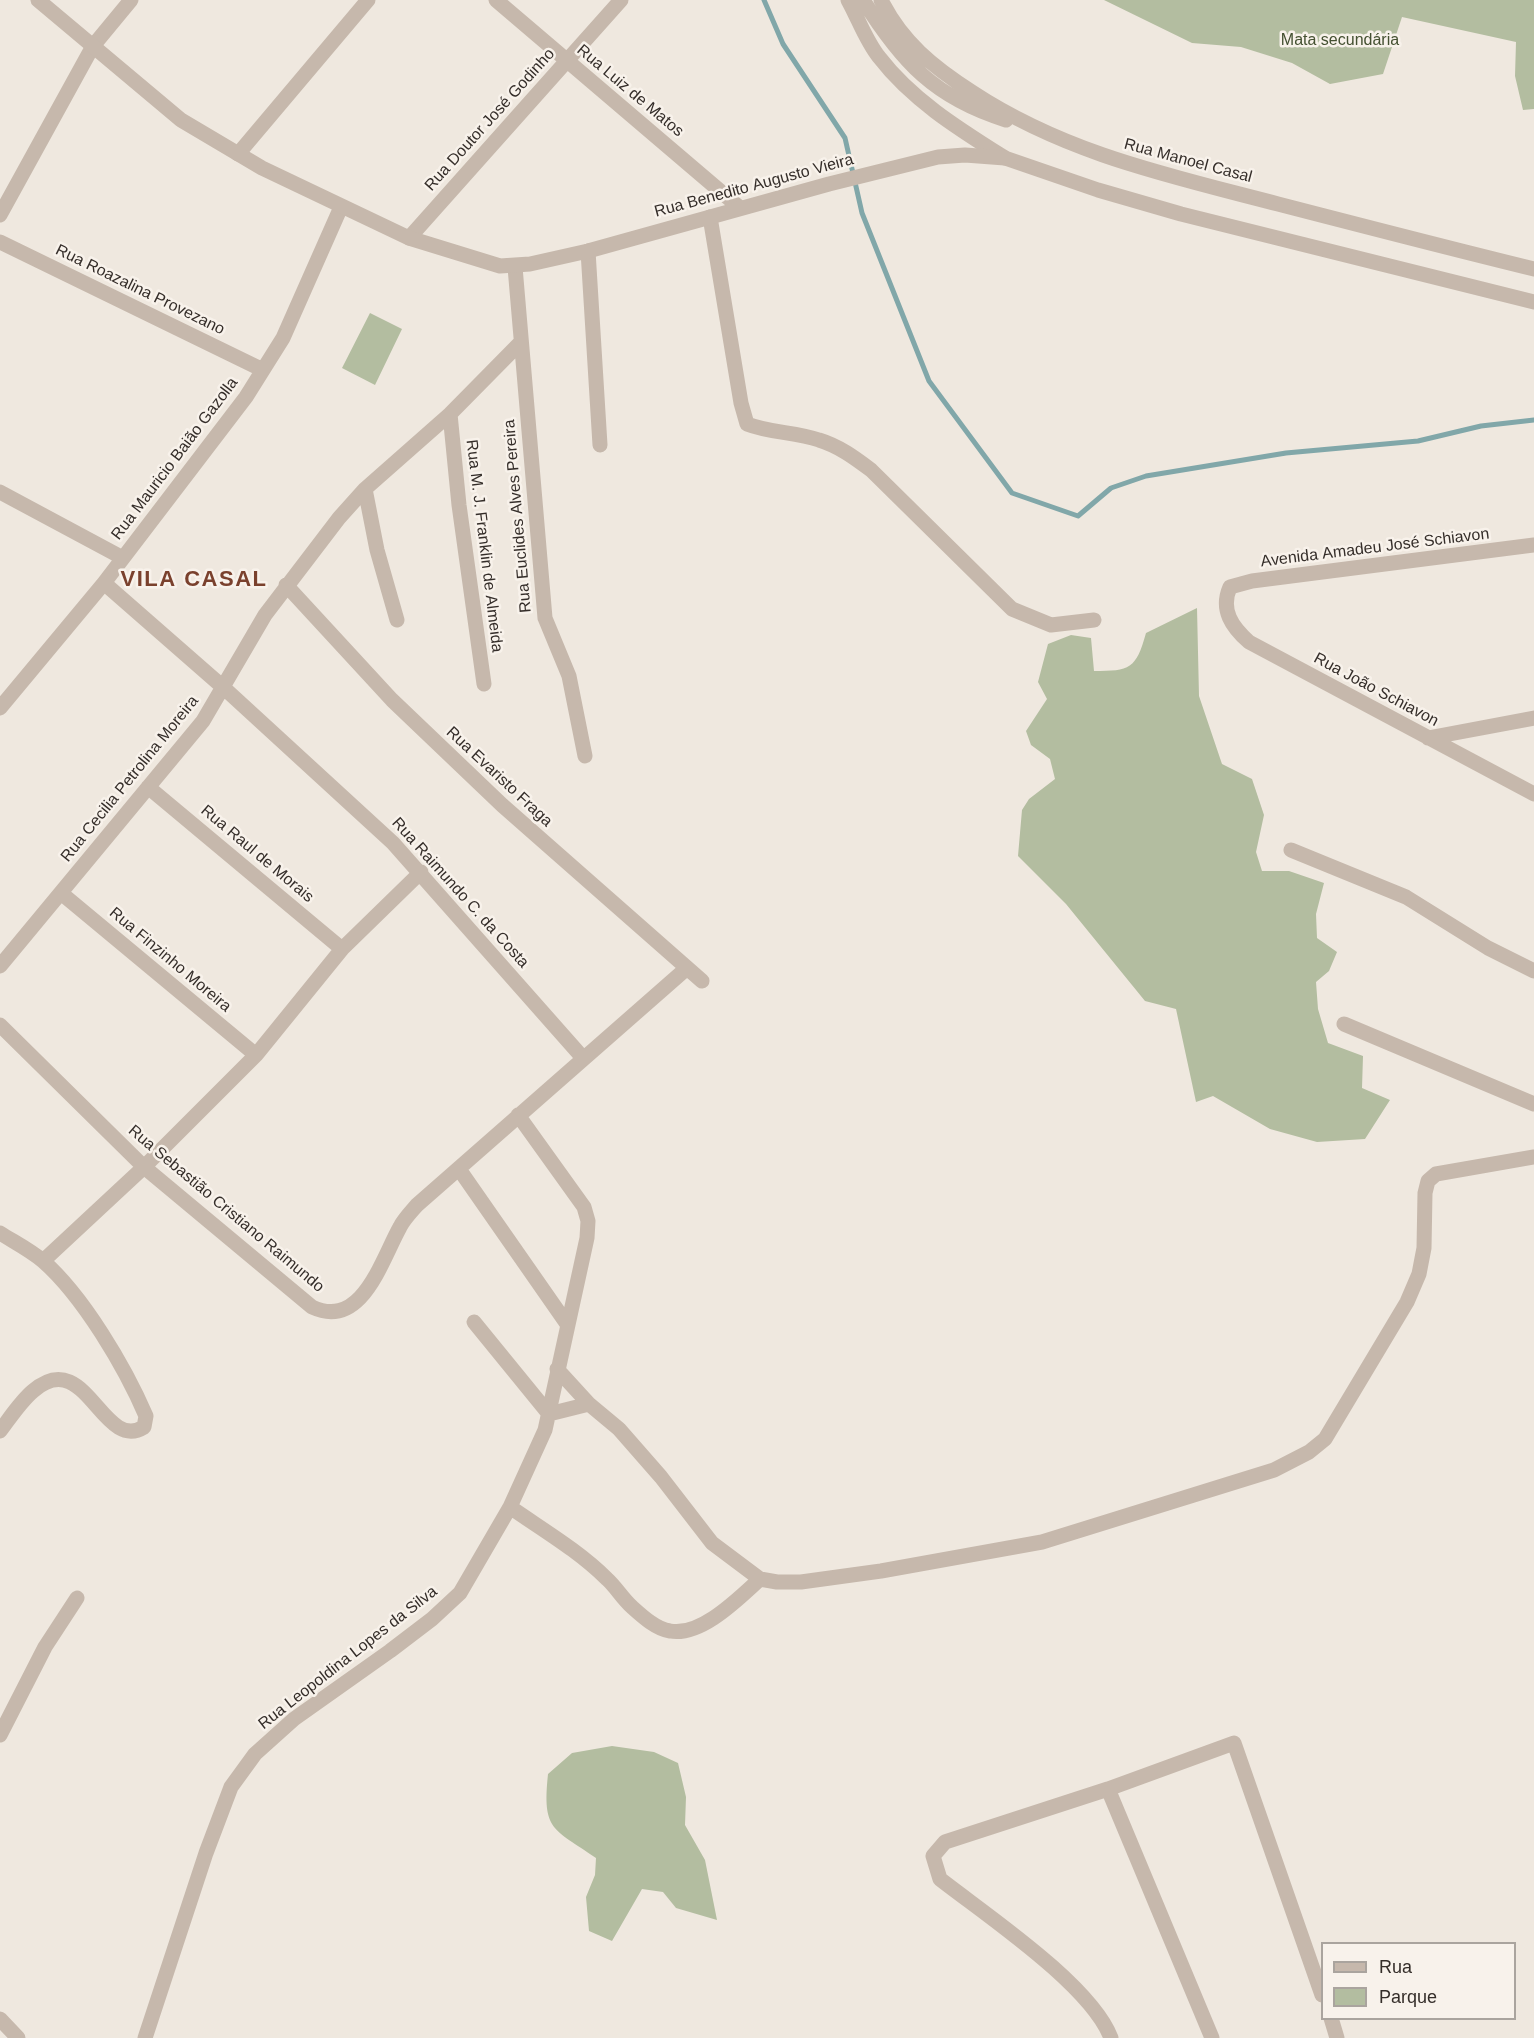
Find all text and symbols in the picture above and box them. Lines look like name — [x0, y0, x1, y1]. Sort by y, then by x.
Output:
park label: Mata secundária — [1281, 31, 1399, 51]
street label: Rua Luiz de Matos — [573, 41, 687, 141]
street label: Rua Doutor José Godinho — [421, 45, 559, 195]
street label: Rua Manoel Casal — [1122, 135, 1254, 187]
street label: Rua Benedito Augusto Vieira — [652, 150, 856, 222]
street label: Rua Roazalina Provezano — [52, 241, 228, 339]
street label: Rua Mauricio Baião Gazolla — [108, 374, 242, 544]
street label: Rua Euclides Alves Pereira — [500, 419, 536, 613]
street label: Rua M. J. Franklin de Almeida — [461, 438, 507, 654]
street label: Avenida Amadeu José Schiavon — [1260, 524, 1490, 572]
district label: VILA CASAL — [121, 567, 268, 593]
street label: Rua João Schiavon — [1310, 649, 1442, 731]
street label: Rua Cecilia Petrolina Moreira — [57, 692, 203, 866]
street label: Rua Evaristo Fraga — [442, 723, 556, 831]
street label: Rua Raul de Morais — [197, 801, 317, 907]
street label: Rua Raimundo C. da Costa — [387, 814, 533, 972]
street label: Rua Finzinho Moreira — [105, 903, 235, 1017]
street label: Rua Sebastião Cristiano Raimundo — [124, 1121, 328, 1297]
street label: Rua Leopoldina Lopes da Silva — [255, 1582, 441, 1734]
legend — [1321, 1942, 1516, 2020]
text: Rua — [1379, 1957, 1412, 1977]
text: Parque — [1379, 1987, 1437, 2007]

